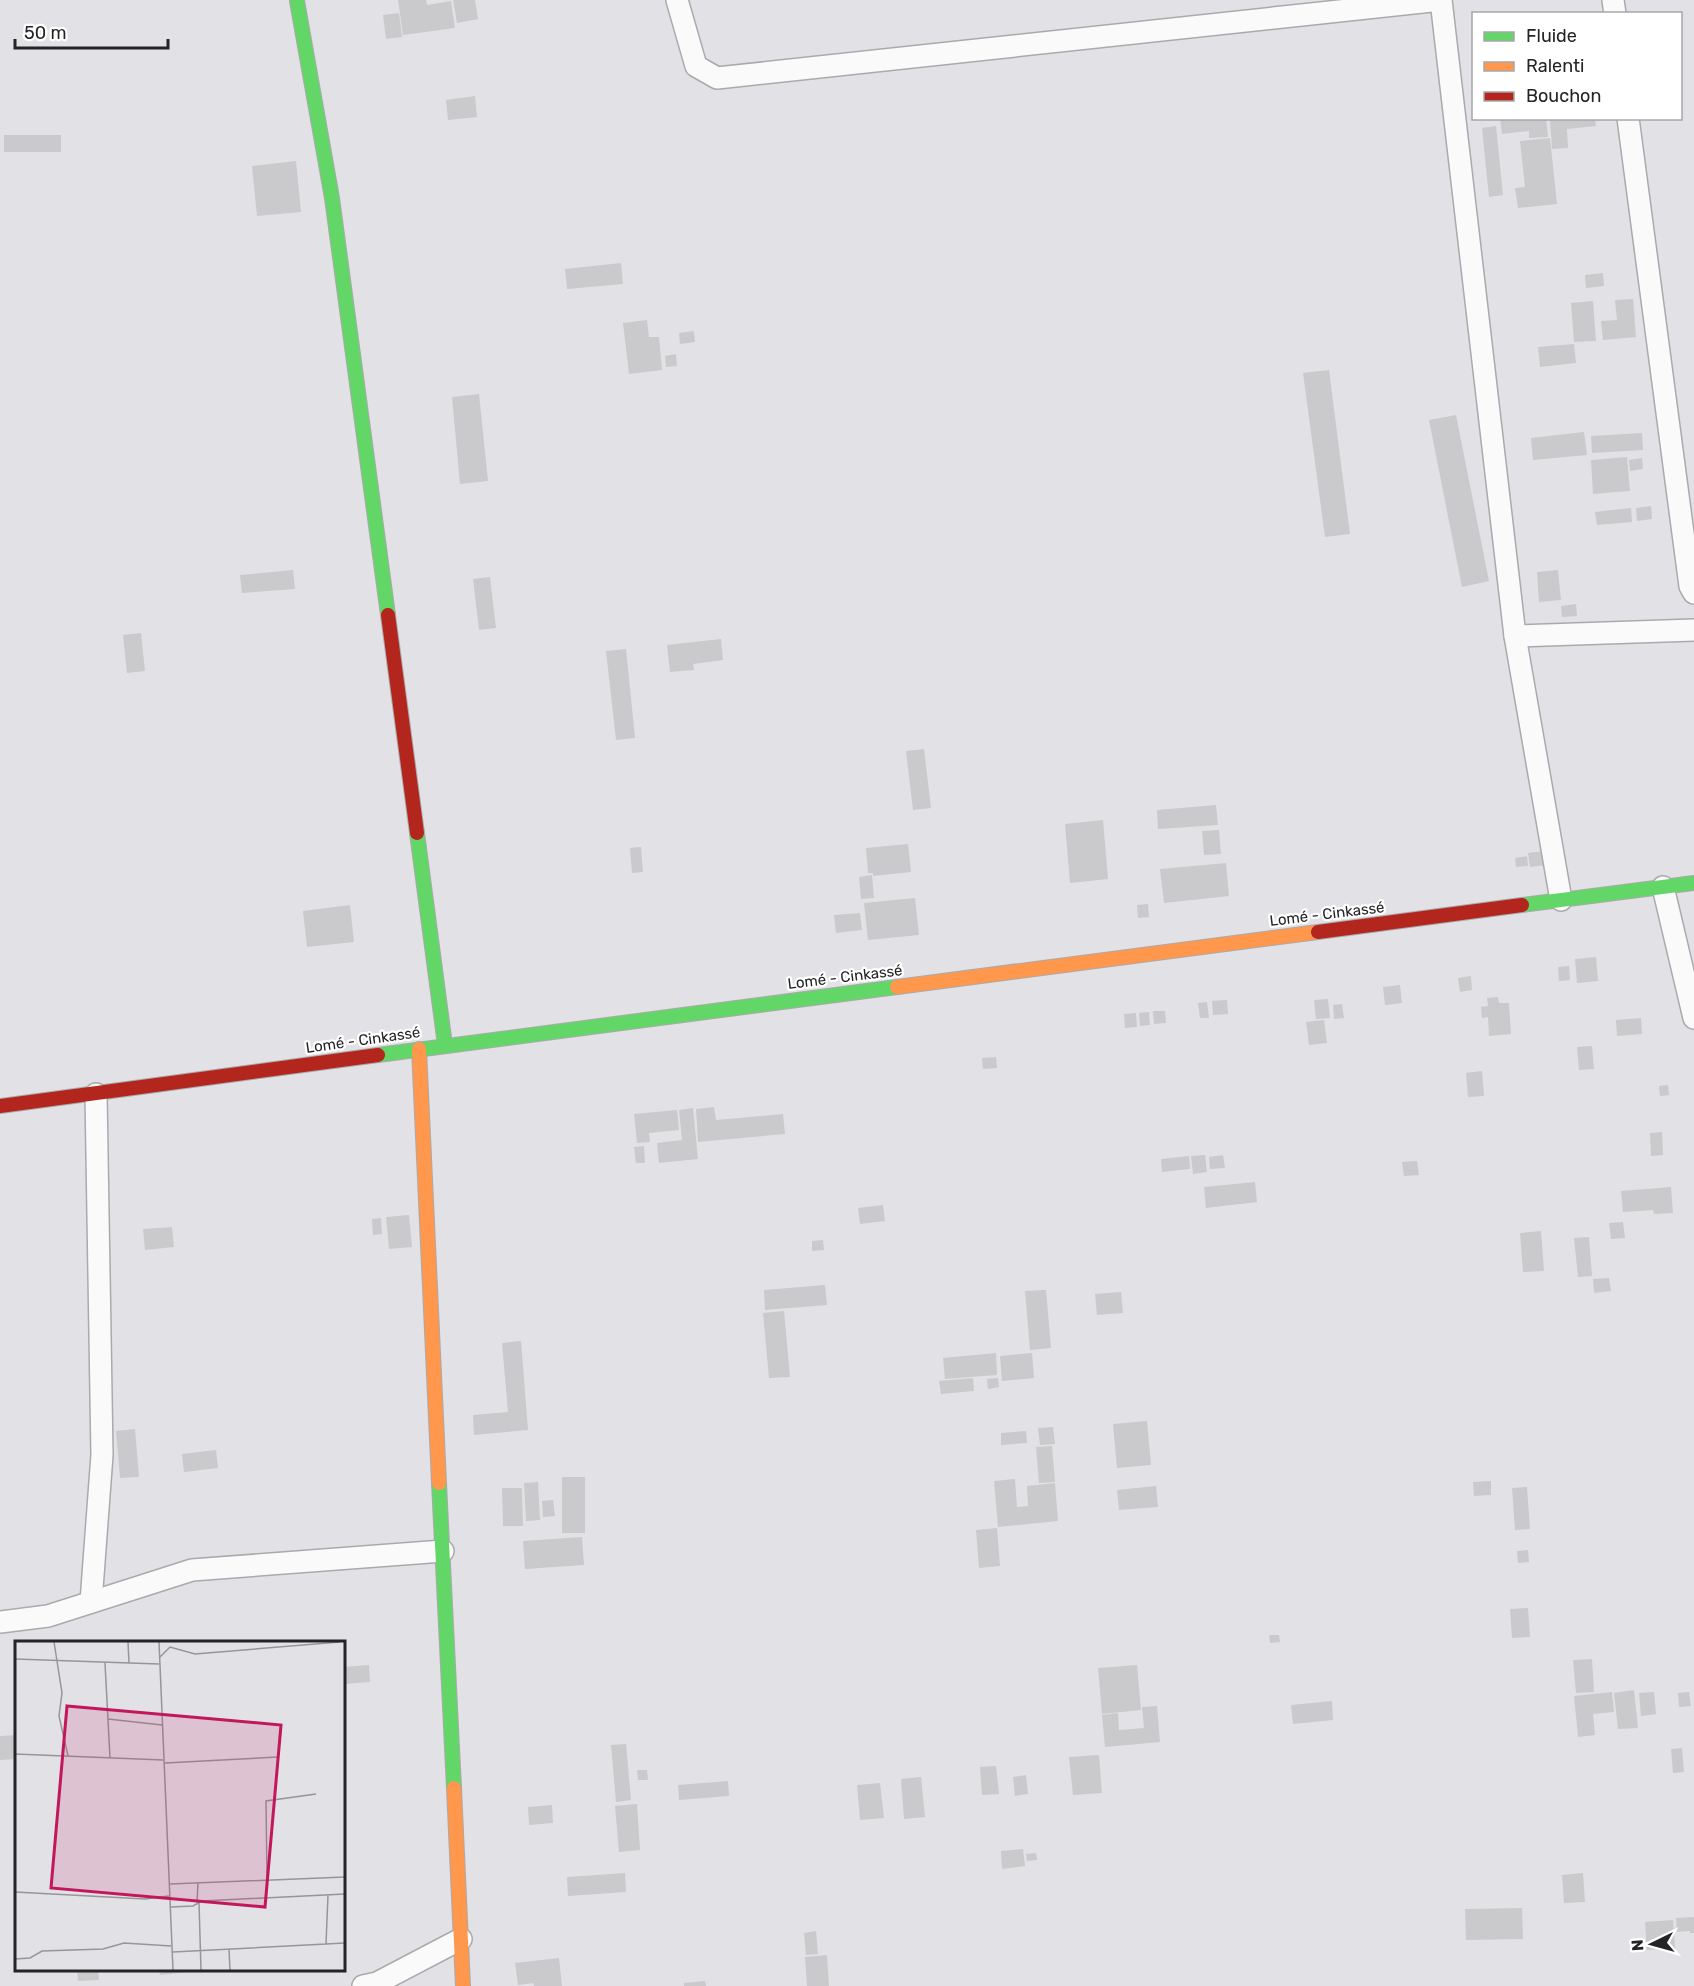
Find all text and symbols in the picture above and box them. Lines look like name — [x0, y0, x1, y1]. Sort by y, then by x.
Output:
scale bar — [15, 12, 168, 50]
legend — [1472, 12, 1682, 120]
text: 50 m — [24, 22, 67, 44]
text: Fluide — [1526, 25, 1577, 47]
text: Ralenti — [1526, 55, 1584, 77]
text: Bouchon — [1526, 85, 1601, 107]
street label: Lomé - Cinkassé — [1269, 898, 1385, 930]
street label: Lomé - Cinkassé — [787, 961, 903, 993]
street label: Lomé - Cinkassé — [305, 1023, 421, 1057]
inset map — [15, 1641, 345, 1971]
north arrow — [1622, 1914, 1682, 1974]
text: N — [1628, 1939, 1648, 1952]

